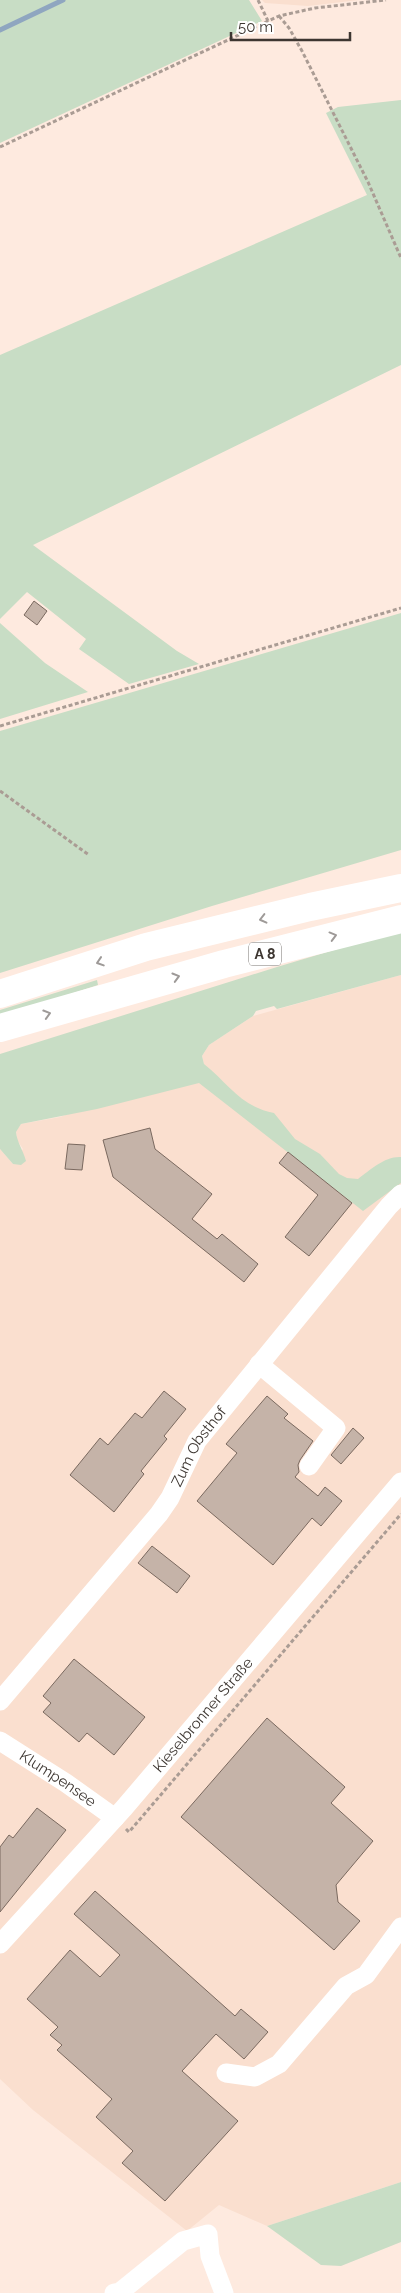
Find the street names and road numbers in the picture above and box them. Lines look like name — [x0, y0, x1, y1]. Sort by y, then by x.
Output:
road number: A 8 — [249, 942, 281, 966]
street label: Zum Obsthof — [168, 1402, 231, 1490]
street label: Kieselbronner Straße — [149, 1654, 257, 1776]
street label: Klumpensee — [16, 1747, 100, 1811]

